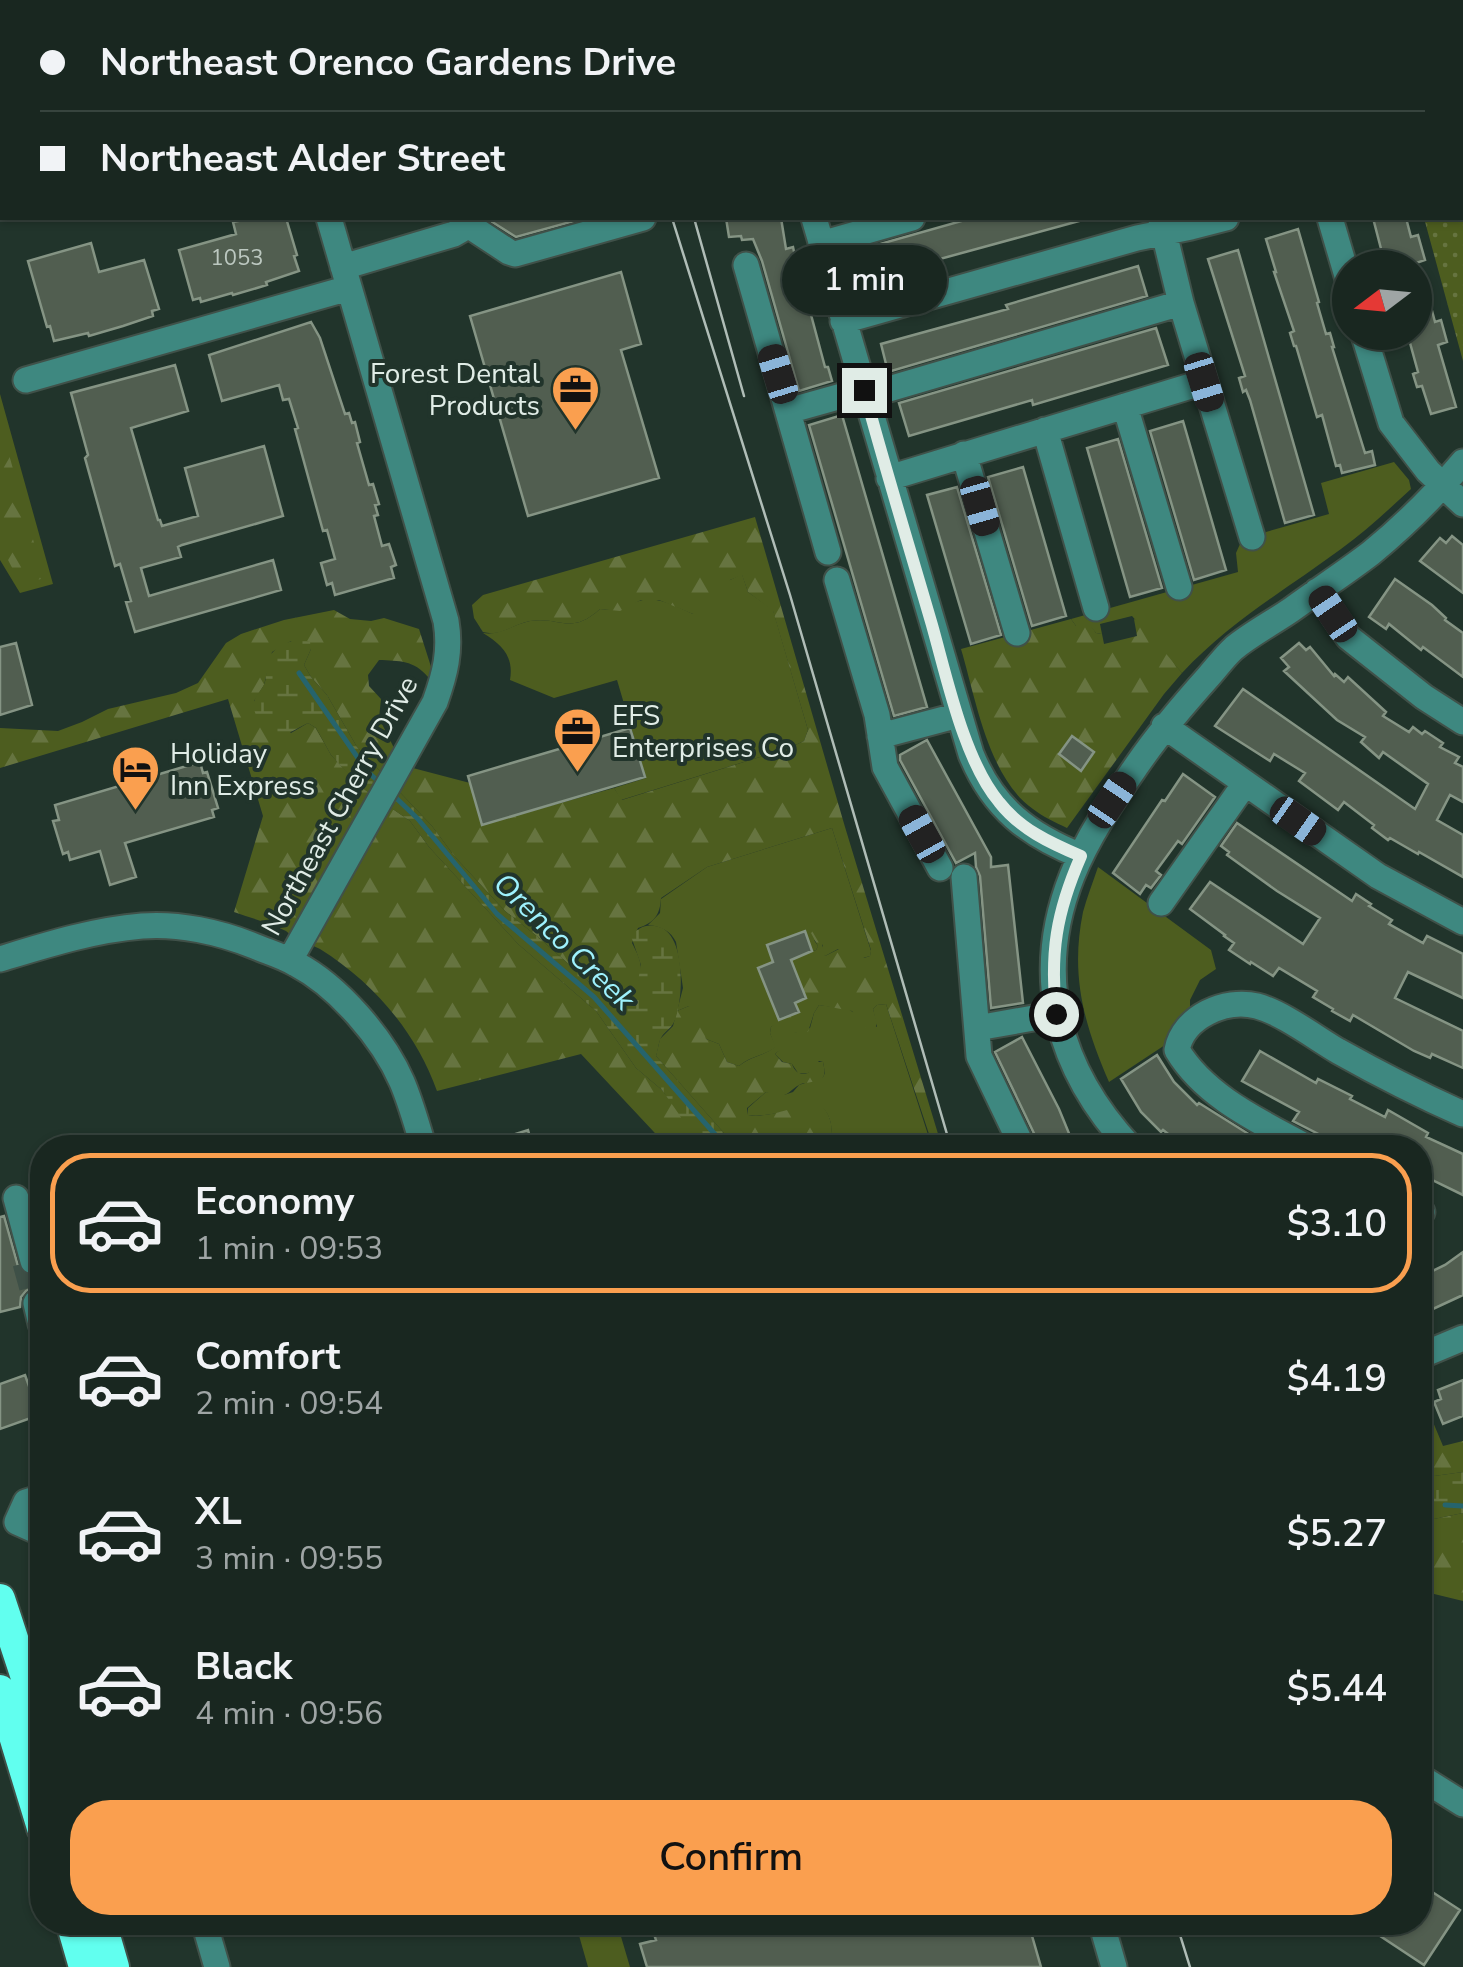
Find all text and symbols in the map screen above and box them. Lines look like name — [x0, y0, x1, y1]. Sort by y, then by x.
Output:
text: Northeast Orenco Gardens Drive — [100, 37, 676, 88]
text: Northeast Alder Street — [100, 133, 505, 184]
house number: 1053 — [211, 243, 263, 273]
callout: 1 min — [782, 245, 946, 315]
north arrow — [1332, 250, 1432, 350]
map controls — [1332, 250, 1432, 350]
text: 1 min — [824, 258, 905, 301]
car — [755, 341, 801, 407]
car — [1181, 349, 1227, 415]
place label: Forest Dental Products — [370, 355, 541, 425]
office icon: Forest Dental Products — [549, 364, 601, 432]
route end — [842, 368, 887, 413]
car — [957, 473, 1003, 539]
car — [1304, 581, 1362, 647]
street label: Northeast Cherry Drive — [253, 669, 427, 943]
place label: EFS Enterprises Co — [612, 697, 794, 767]
office icon: EFS Enterprises Co — [551, 706, 603, 774]
place label: Holiday Inn Express — [170, 735, 315, 805]
hotel icon: Holiday Inn Express — [109, 744, 161, 812]
car — [1083, 767, 1141, 833]
car — [1265, 792, 1331, 850]
car — [894, 800, 950, 868]
water label: Orenco Creek — [484, 864, 644, 1021]
route start — [1034, 992, 1079, 1037]
text: Economy — [195, 1176, 354, 1227]
icon: car — [75, 1178, 165, 1268]
text: $3.10 — [1287, 1198, 1387, 1249]
text: 1 min · 09:53 — [195, 1227, 383, 1270]
text: Comfort — [195, 1331, 340, 1382]
icon: car — [75, 1333, 165, 1423]
text: $4.19 — [1287, 1353, 1387, 1404]
text: 2 min · 09:54 — [195, 1382, 383, 1425]
text: XL — [195, 1486, 242, 1537]
icon: car — [75, 1488, 165, 1578]
text: $5.27 — [1287, 1508, 1387, 1559]
text: 3 min · 09:55 — [195, 1537, 383, 1580]
text: Black — [195, 1641, 292, 1692]
icon: car — [75, 1643, 165, 1733]
text: $5.44 — [1287, 1663, 1387, 1714]
text: 4 min · 09:56 — [195, 1692, 383, 1735]
button: Confirm — [70, 1800, 1392, 1915]

